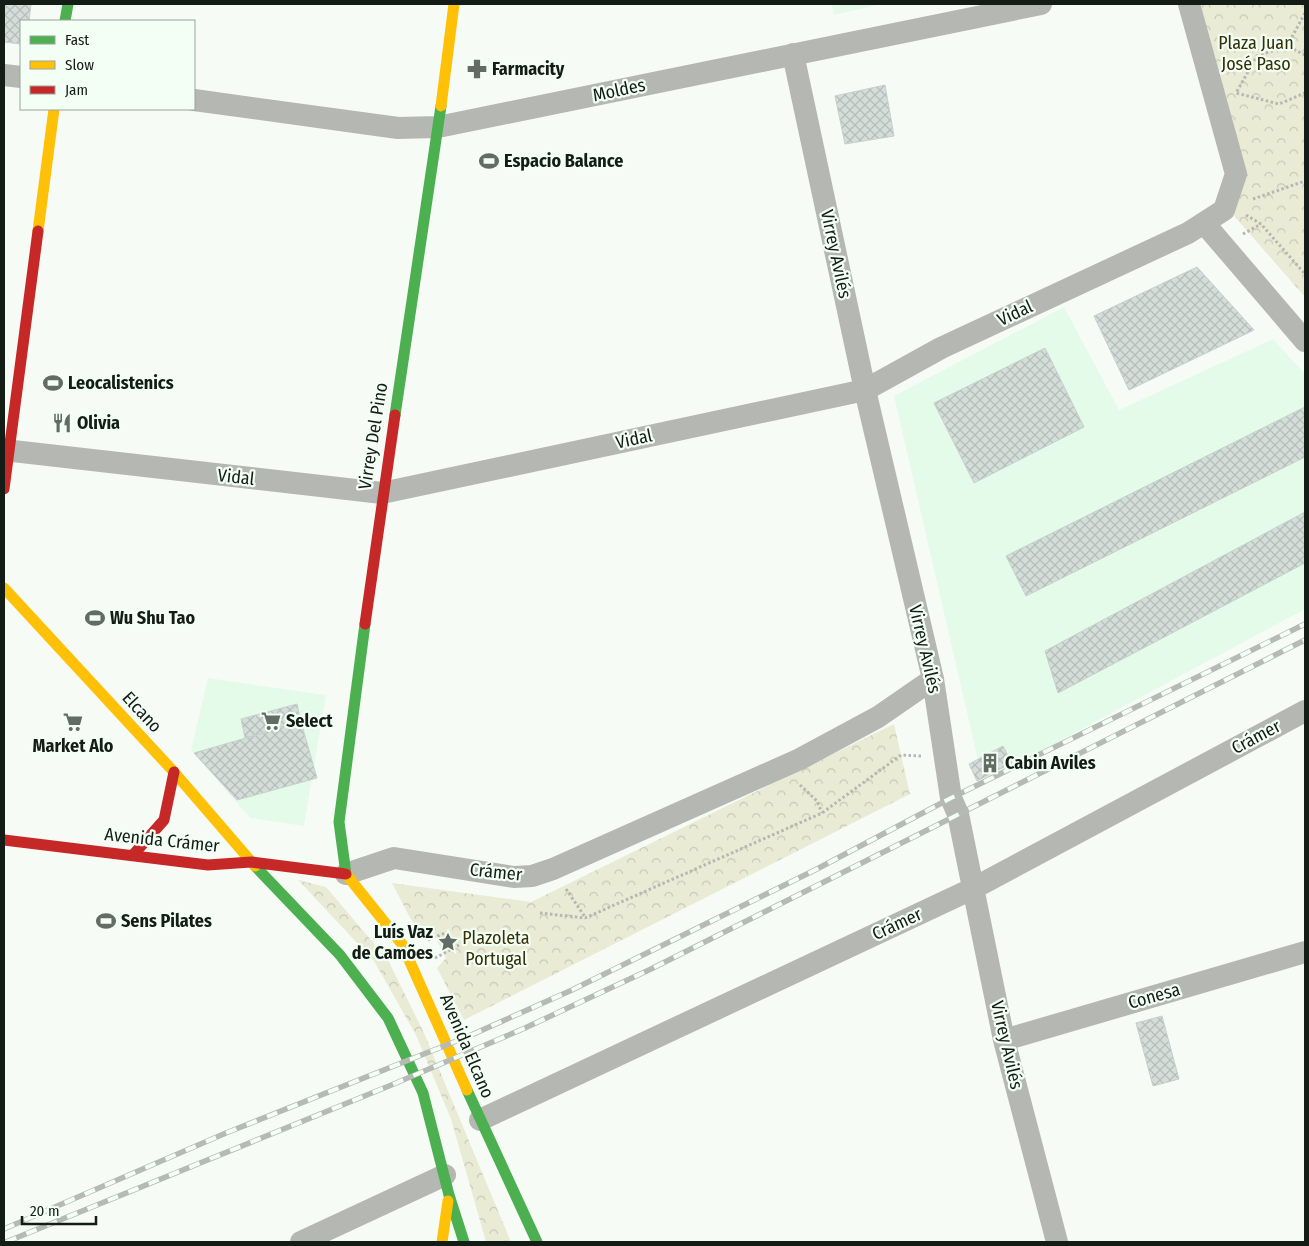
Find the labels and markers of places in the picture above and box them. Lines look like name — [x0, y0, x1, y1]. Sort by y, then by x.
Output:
pharmacy icon: Farmacity — [466, 58, 488, 80]
place label: Farmacity — [492, 58, 565, 80]
sports icon: Espacio Balance — [478, 150, 500, 172]
place label: Espacio Balance — [504, 150, 623, 172]
sports icon: Leocalistenics — [42, 372, 64, 394]
place label: Leocalistenics — [68, 372, 174, 394]
restaurant icon: Olivia — [51, 412, 73, 434]
place label: Olivia — [77, 412, 120, 434]
sports icon: Wu Shu Tao — [84, 607, 106, 629]
place label: Wu Shu Tao — [110, 607, 196, 629]
supermarket icon: Select — [260, 710, 282, 732]
place label: Select — [286, 710, 333, 732]
supermarket icon: Market Alo — [62, 711, 84, 733]
place label: Market Alo — [33, 735, 114, 757]
building icon: Cabin Aviles — [979, 752, 1001, 774]
place label: Cabin Aviles — [1005, 752, 1096, 774]
sports icon: Sens Pilates — [95, 910, 117, 932]
place label: Sens Pilates — [121, 910, 212, 932]
place label: Luís Vaz de Camões — [352, 921, 433, 964]
place icon: Luís Vaz de Camões — [437, 931, 459, 953]

